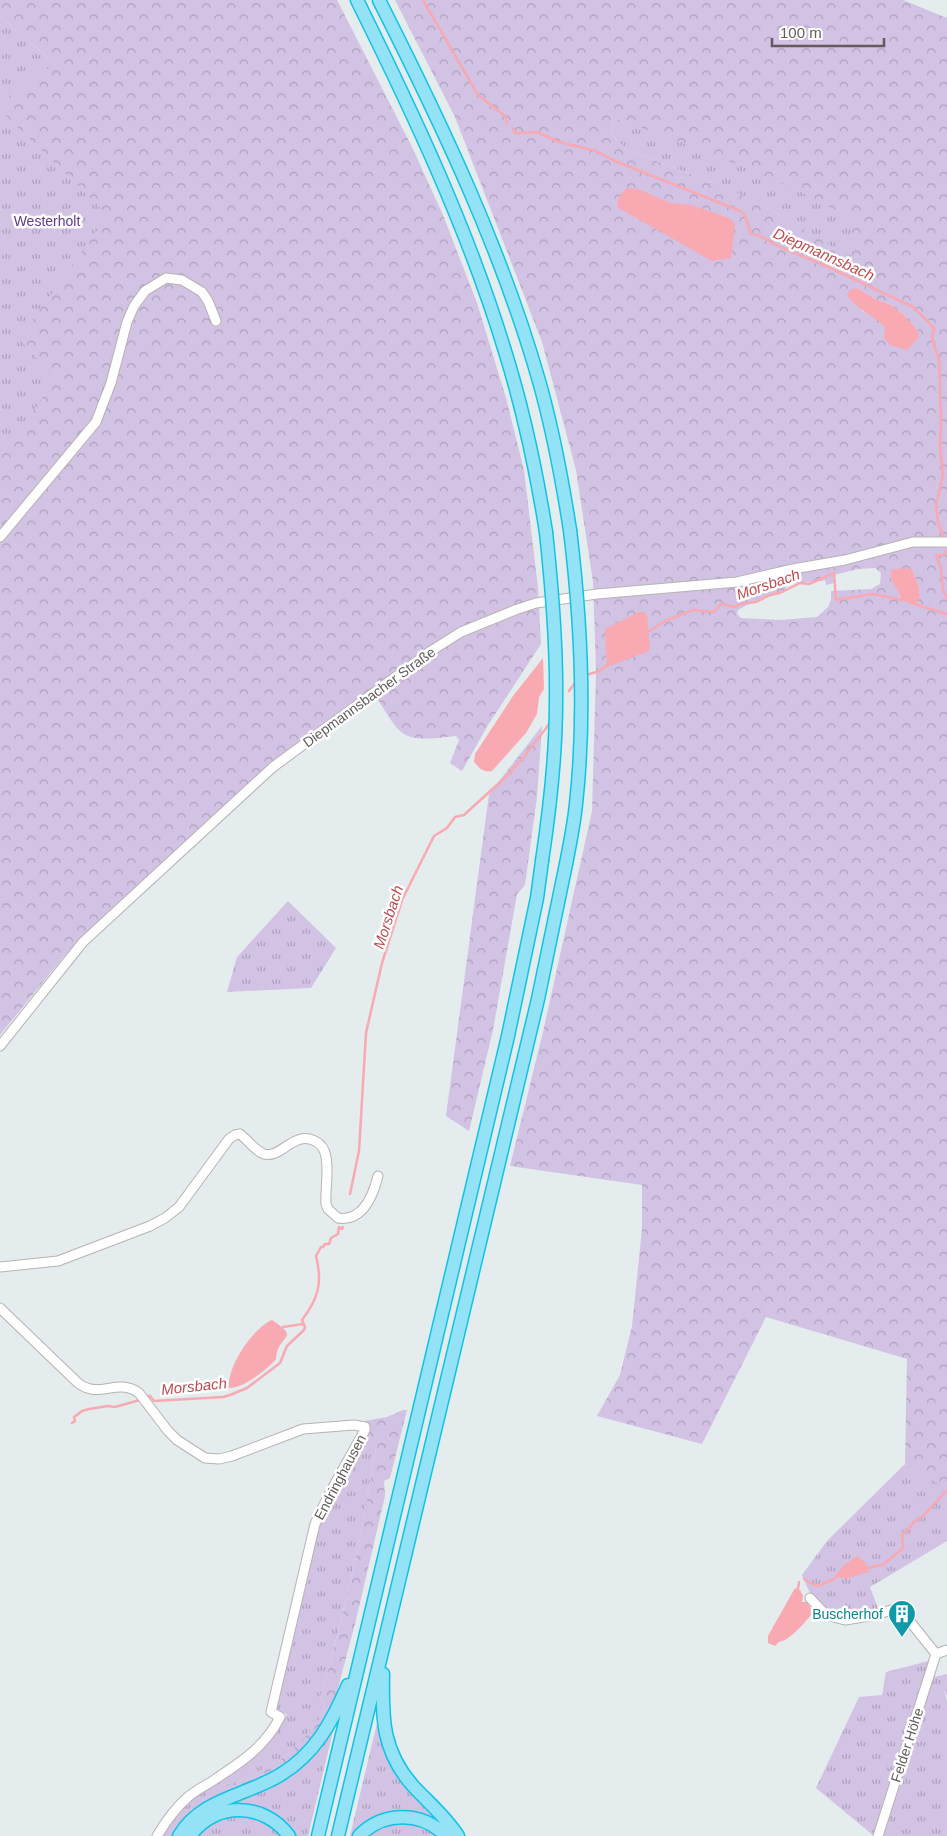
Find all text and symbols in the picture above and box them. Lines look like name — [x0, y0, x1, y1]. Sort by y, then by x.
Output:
scale bar — [772, 15, 884, 47]
text: 100 m — [780, 24, 822, 41]
park label: Westerholt — [14, 213, 80, 229]
water label: Diepmannsbach — [771, 224, 877, 284]
water label: Morsbach — [734, 565, 802, 603]
street label: Diepmannsbacher Straße — [300, 644, 438, 750]
water label: Morsbach — [370, 883, 406, 951]
water label: Morsbach — [160, 1374, 228, 1398]
street label: Endringhausen — [311, 1432, 369, 1522]
building icon: Buscherhof — [887, 1599, 917, 1638]
place label: Buscherhof — [812, 1606, 883, 1622]
street label: Felder Höhe — [887, 1706, 927, 1784]

